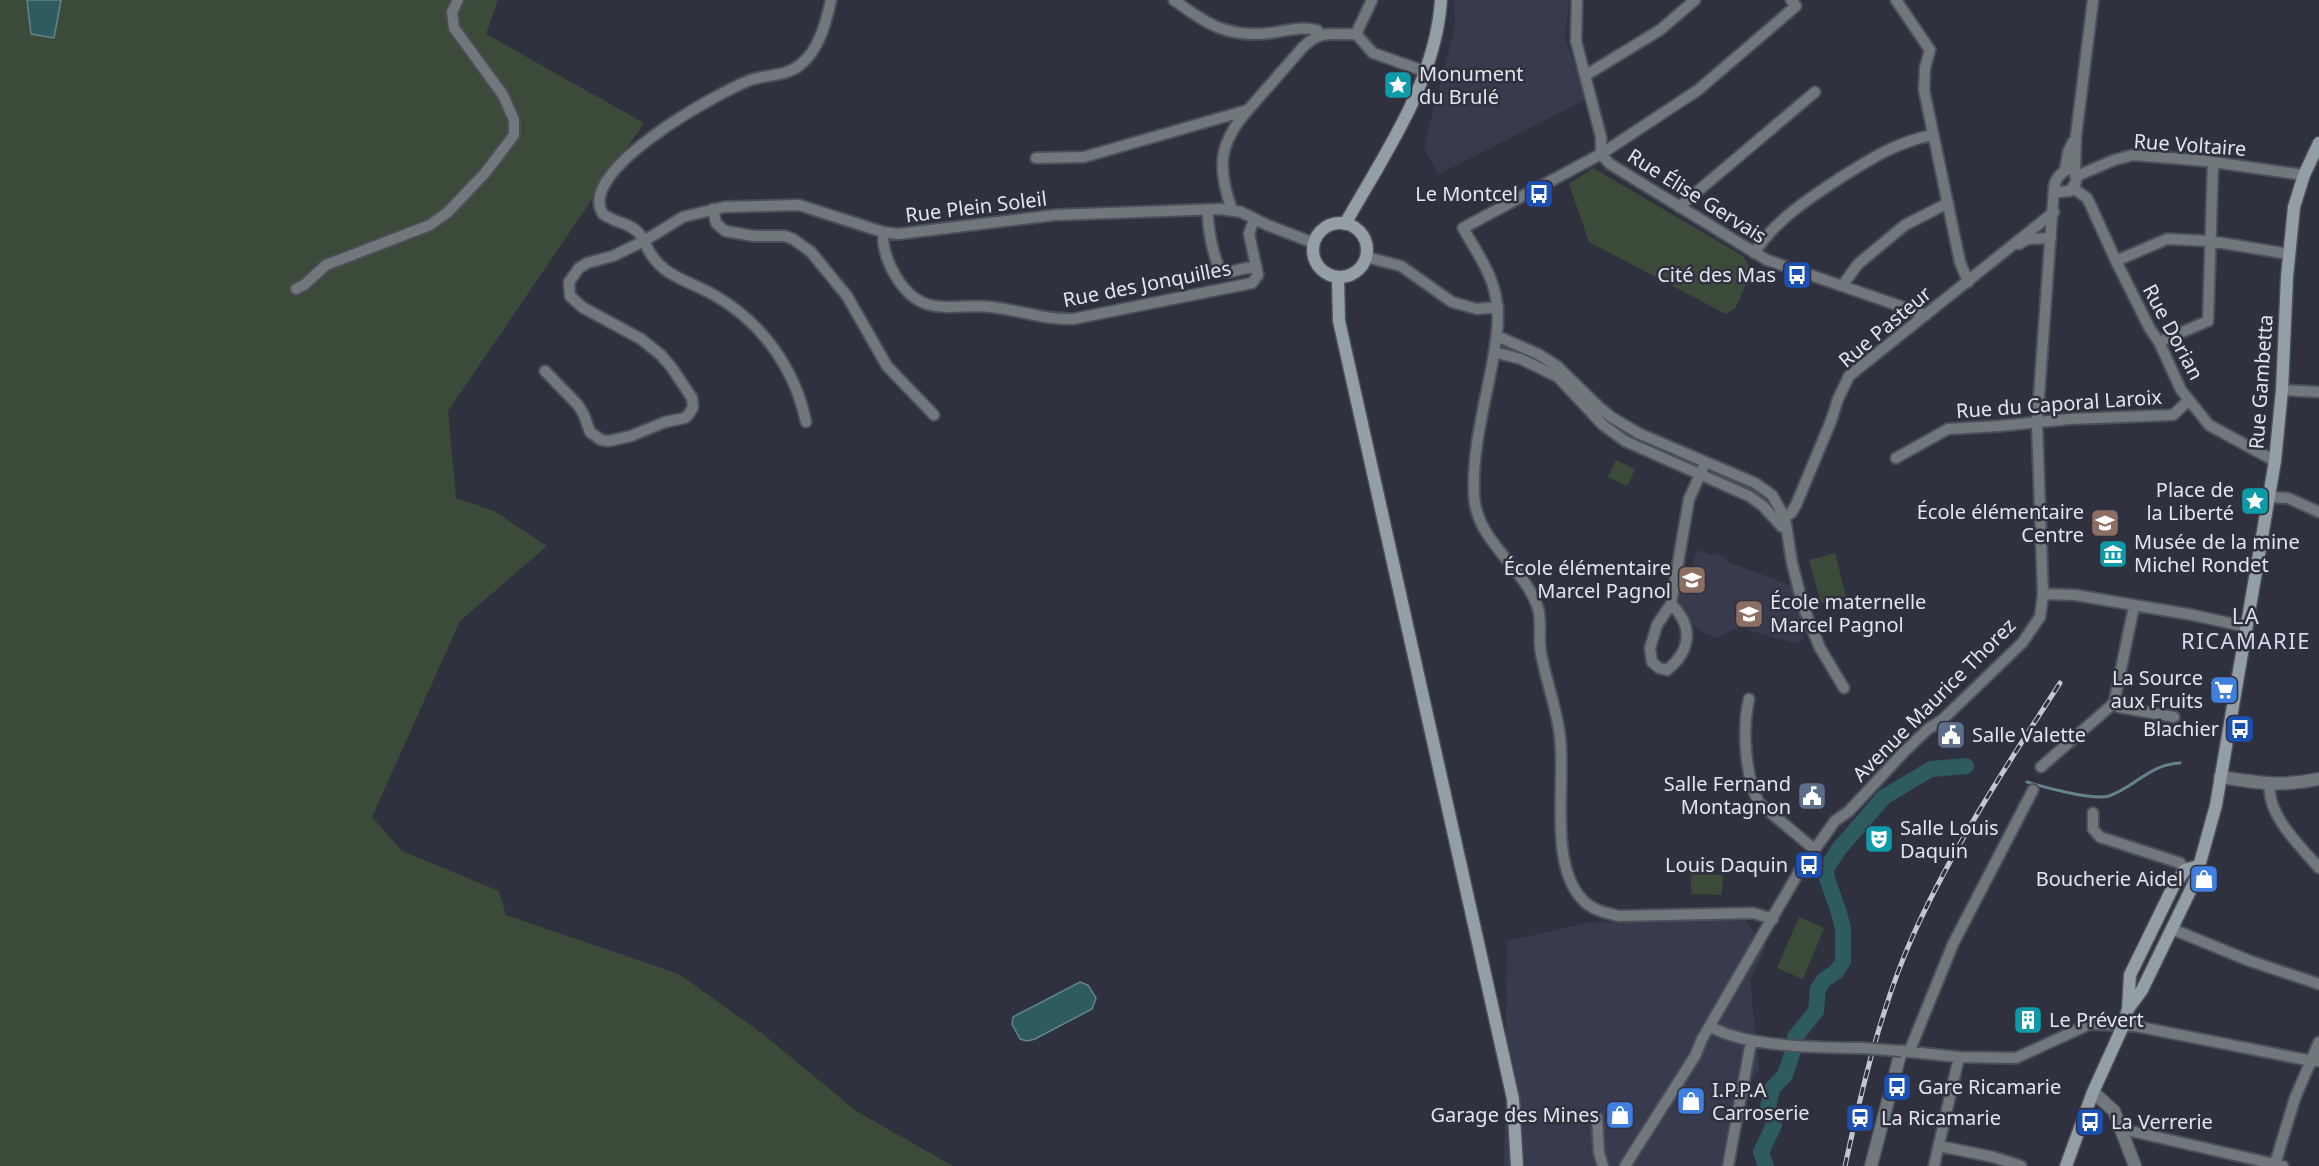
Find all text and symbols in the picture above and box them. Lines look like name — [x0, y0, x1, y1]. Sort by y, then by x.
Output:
place label: Monument du Brulé — [1419, 60, 1524, 110]
place icon: Monument du Brulé — [1382, 69, 1414, 101]
street label: Rue Voltaire — [2133, 127, 2247, 162]
street label: Rue Élise Gervais — [1623, 142, 1772, 249]
bus stop icon: Le Montcel — [1523, 178, 1555, 210]
place label: Le Montcel — [1415, 180, 1518, 207]
street label: Rue Plein Soleil — [904, 184, 1048, 229]
street label: Rue des Jonquilles — [1061, 254, 1233, 313]
bus stop icon: Cité des Mas — [1781, 259, 1813, 291]
place label: Cité des Mas — [1657, 261, 1776, 288]
street label: Rue Dorian — [2137, 279, 2210, 384]
street label: Rue Pasteur — [1833, 280, 1937, 373]
street label: Rue Gambetta — [2242, 314, 2279, 450]
street label: Rue du Caporal Laroix — [1955, 383, 2163, 424]
place label: Place de la Liberté — [2146, 476, 2234, 526]
place icon: Place de la Liberté — [2239, 485, 2271, 517]
place label: École élémentaire Centre — [1917, 498, 2084, 548]
school or university icon: École élémentaire Centre — [2089, 507, 2121, 539]
place label: Musée de la mine Michel Rondet — [2134, 528, 2300, 578]
museum icon: Musée de la mine Michel Rondet — [2097, 538, 2129, 570]
place label: École élémentaire Marcel Pagnol — [1504, 554, 1671, 604]
school or university icon: École élémentaire Marcel Pagnol — [1676, 564, 1708, 596]
place label: École maternelle Marcel Pagnol — [1770, 588, 1926, 638]
school or university icon: École maternelle Marcel Pagnol — [1733, 598, 1765, 630]
district label: LA RICAMARIE — [2181, 600, 2311, 655]
street label: Avenue Maurice Thorez — [1846, 612, 2021, 787]
place label: La Source aux Fruits — [2111, 664, 2203, 714]
supermarket icon: La Source aux Fruits — [2208, 674, 2240, 706]
bus stop icon: Blachier — [2224, 713, 2256, 745]
place label: Blachier — [2143, 715, 2219, 742]
public building icon: Salle Valette — [1935, 719, 1967, 751]
place label: Salle Valette — [1972, 721, 2086, 748]
place label: Salle Fernand Montagnon — [1664, 770, 1791, 820]
public building icon: Salle Fernand Montagnon — [1796, 780, 1828, 812]
place label: Salle Louis Daquin — [1900, 814, 1999, 864]
theatre icon: Salle Louis Daquin — [1863, 823, 1895, 855]
bus stop icon: Louis Daquin — [1793, 849, 1825, 881]
place label: Louis Daquin — [1665, 851, 1788, 878]
shop icon: Boucherie Aidel — [2188, 863, 2220, 895]
place label: Boucherie Aidel — [2036, 865, 2183, 892]
building icon: Le Prévert — [2012, 1004, 2044, 1036]
place label: Le Prévert — [2049, 1006, 2144, 1033]
bus stop icon: Gare Ricamarie — [1881, 1071, 1913, 1103]
place label: Gare Ricamarie — [1918, 1073, 2061, 1100]
place label: I.P.P.A Carroserie — [1712, 1076, 1810, 1126]
shop icon: I.P.P.A Carroserie — [1675, 1085, 1707, 1117]
shop icon: Garage des Mines — [1604, 1099, 1636, 1131]
place label: Garage des Mines — [1430, 1101, 1599, 1128]
station icon: La Ricamarie — [1844, 1102, 1876, 1134]
place label: La Ricamarie — [1881, 1104, 2001, 1131]
bus stop icon: La Verrerie — [2074, 1106, 2106, 1138]
place label: La Verrerie — [2111, 1108, 2213, 1135]

